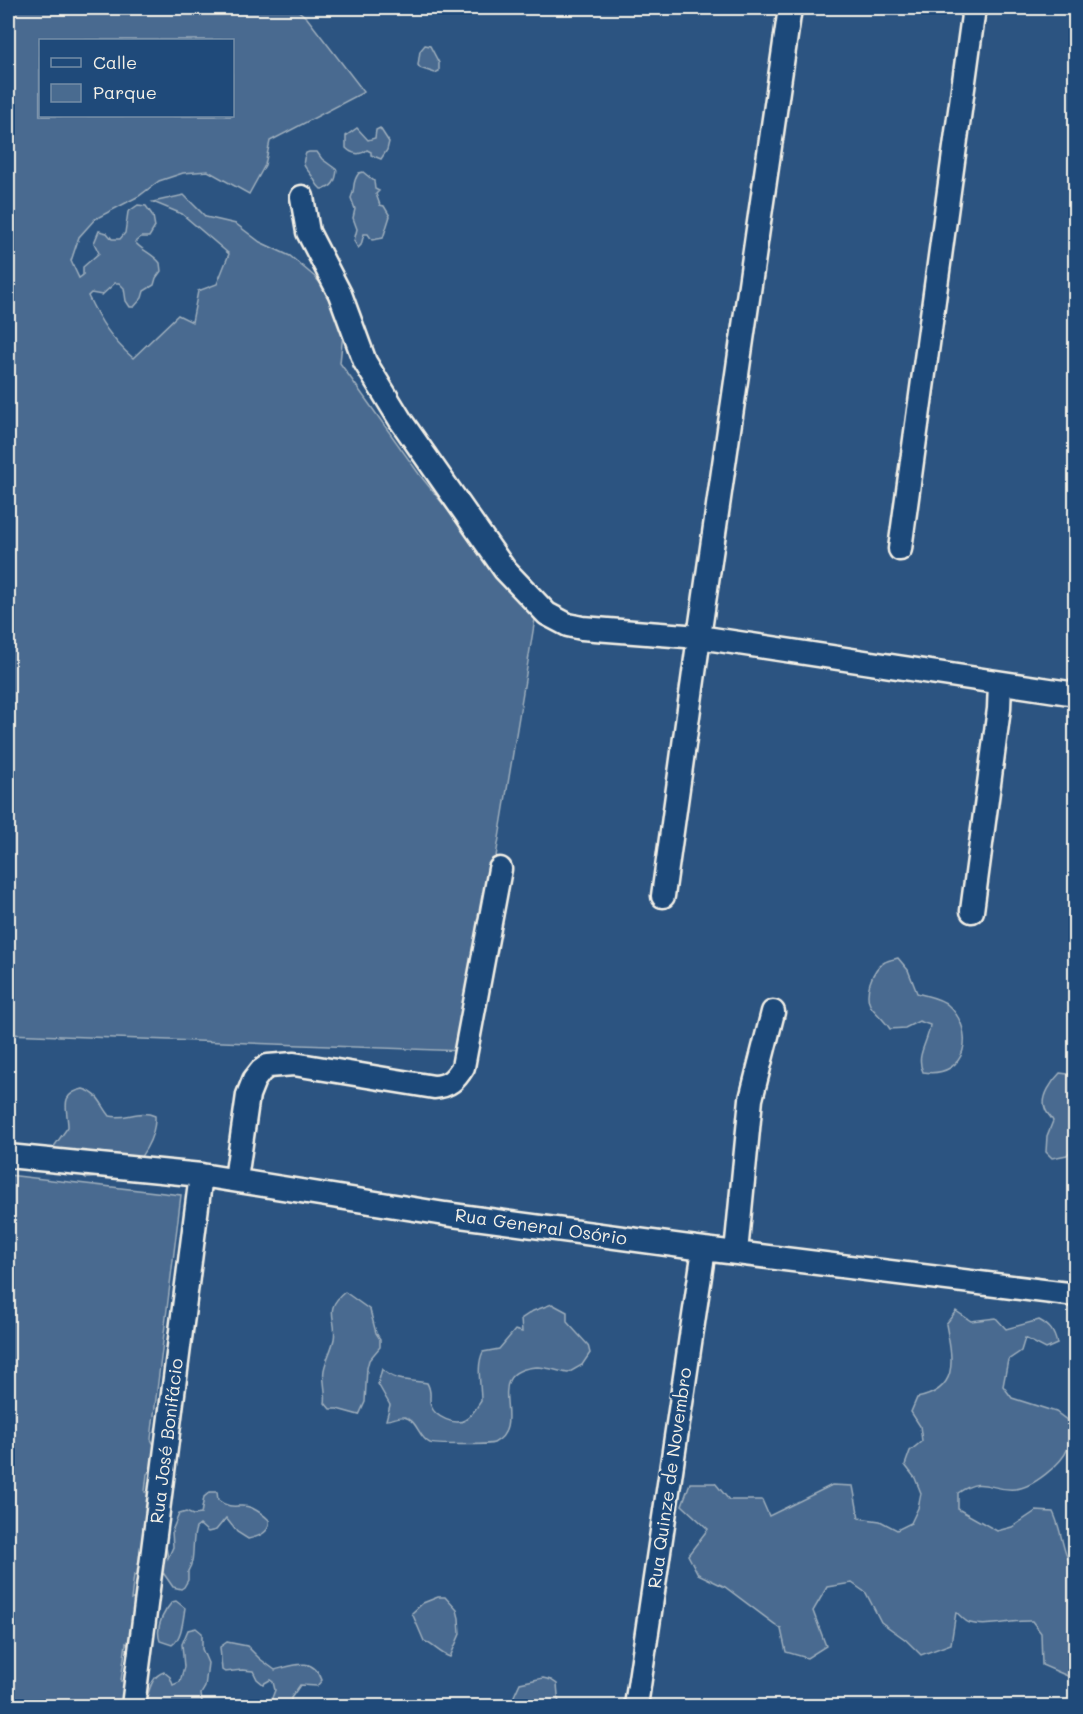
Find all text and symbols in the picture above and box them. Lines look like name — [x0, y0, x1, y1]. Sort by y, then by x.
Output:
legend — [39, 39, 234, 117]
text: Calle — [93, 50, 137, 74]
text: Parque — [93, 80, 157, 104]
street label: Rua General Osório — [454, 1202, 629, 1250]
street label: Rua José Bonifácio — [144, 1357, 188, 1525]
street label: Rua Quinze de Novembro — [642, 1365, 696, 1590]

